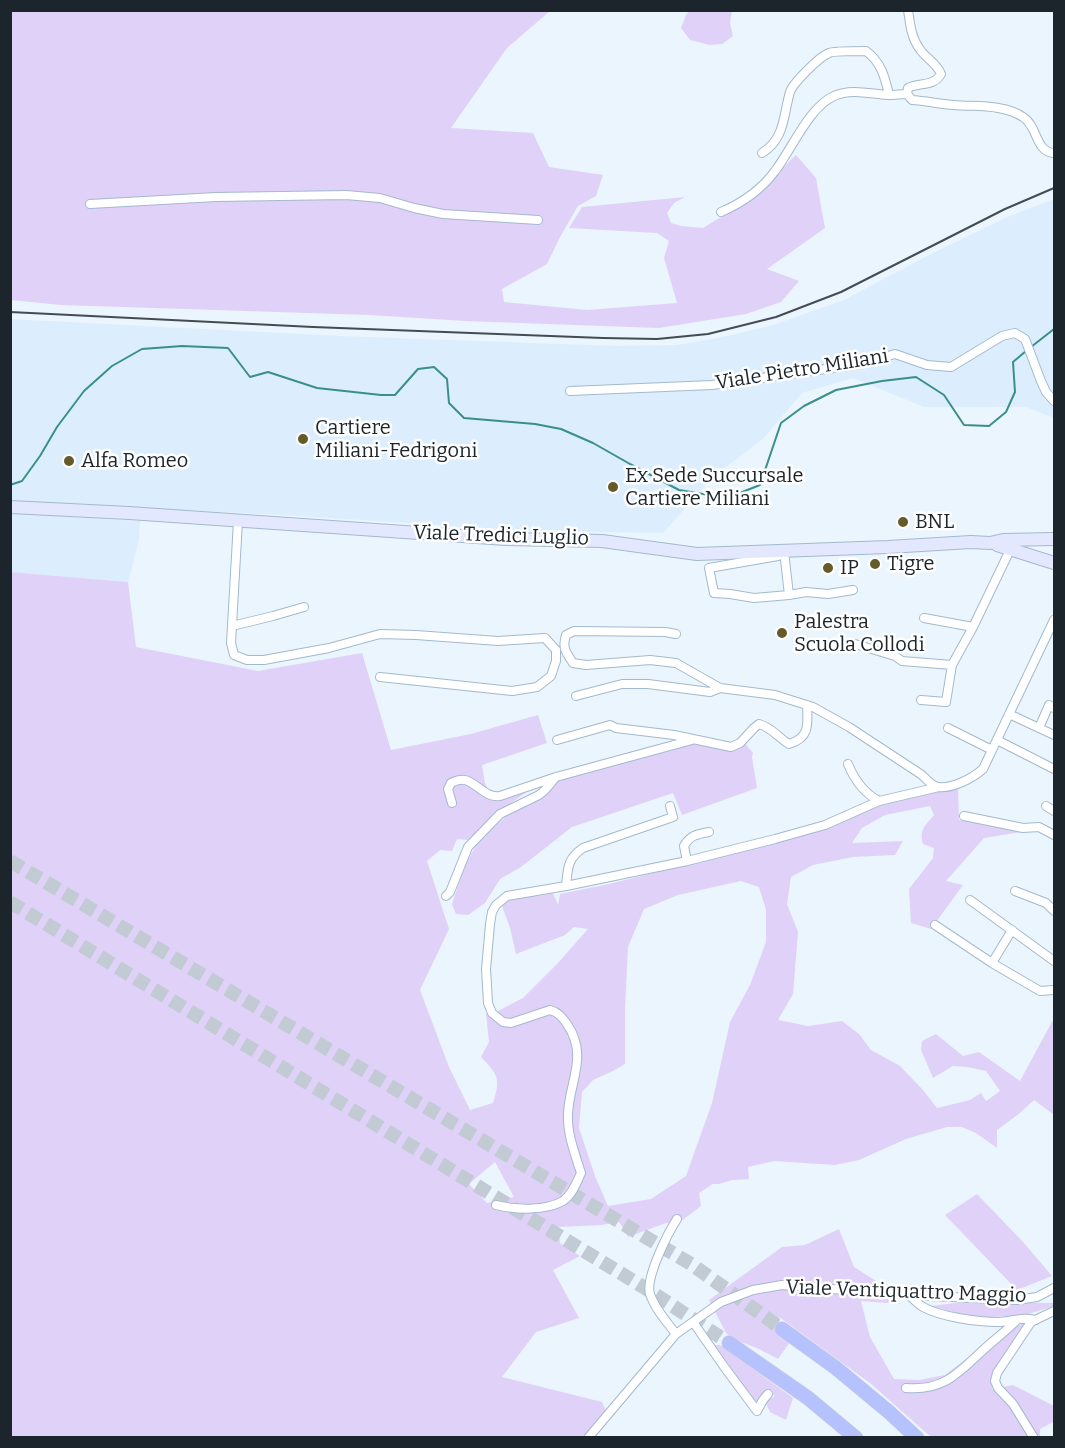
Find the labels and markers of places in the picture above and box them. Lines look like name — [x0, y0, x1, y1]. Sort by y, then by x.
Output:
place label: Cartiere Miliani-Fedrigoni — [315, 416, 478, 463]
marker: Cartiere Miliani-Fedrigoni — [296, 432, 310, 446]
place label: Alfa Romeo — [81, 449, 188, 473]
marker: Alfa Romeo — [62, 454, 76, 468]
place label: Ex Sede Succursale Cartiere Miliani — [625, 464, 803, 511]
marker: Ex Sede Succursale Cartiere Miliani — [606, 480, 620, 494]
place label: BNL — [915, 510, 954, 534]
marker: BNL — [896, 515, 910, 529]
place label: Tigre — [887, 552, 934, 576]
place label: IP — [840, 556, 859, 580]
marker: Tigre — [868, 557, 882, 571]
marker: IP — [821, 561, 835, 575]
place label: Palestra Scuola Collodi — [794, 610, 925, 657]
marker: Palestra Scuola Collodi — [775, 626, 789, 640]

